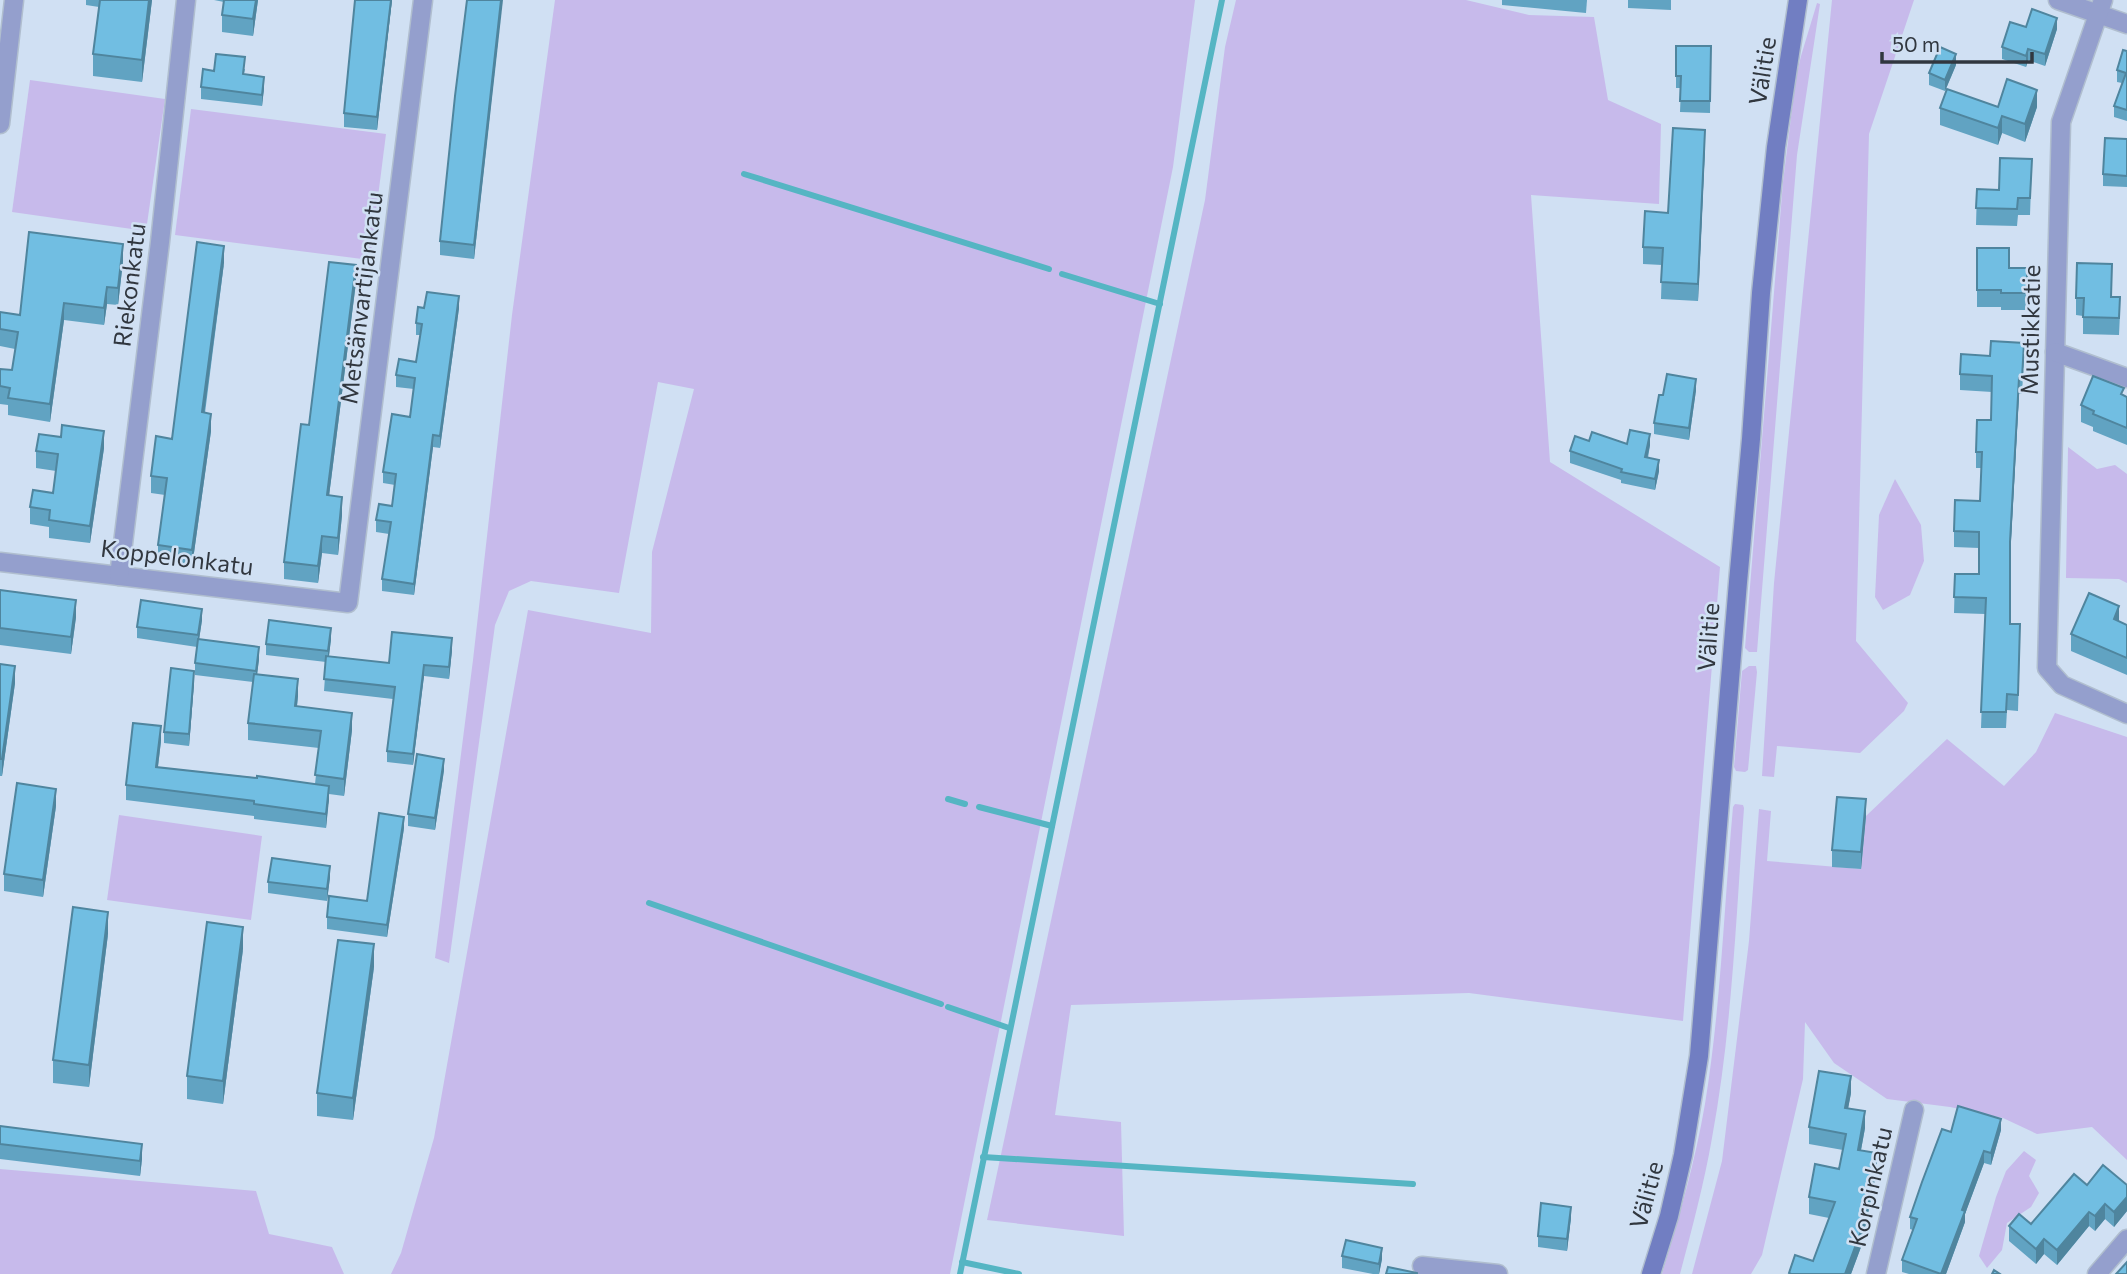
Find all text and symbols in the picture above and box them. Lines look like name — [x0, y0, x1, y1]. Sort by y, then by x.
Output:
scale bar — [1882, 21, 2032, 65]
text: 50 m — [1892, 31, 1940, 56]
street label: Välitie — [1742, 35, 1781, 107]
street label: Metsänvartijankatu — [333, 190, 388, 406]
street label: Riekonkatu — [107, 221, 150, 348]
street label: Mustikkatie — [2014, 265, 2045, 395]
street label: Koppelonkatu — [99, 533, 255, 580]
street label: Välitie — [1691, 602, 1724, 672]
street label: Korpinkatu — [1842, 1124, 1897, 1249]
street label: Välitie — [1623, 1158, 1668, 1232]

